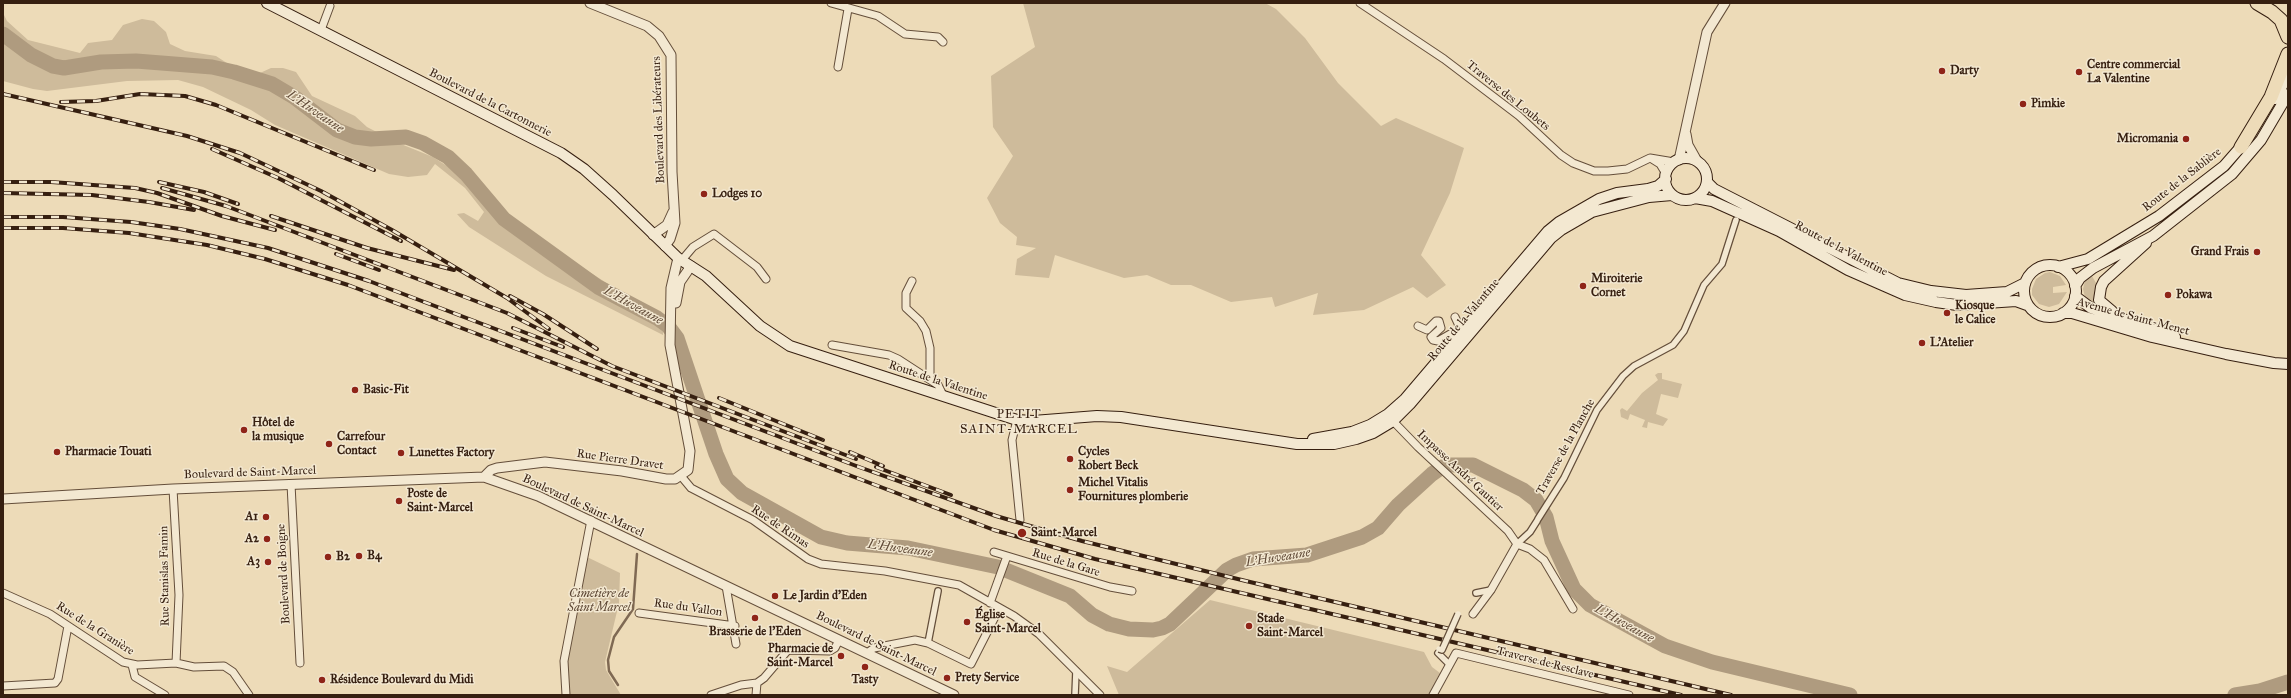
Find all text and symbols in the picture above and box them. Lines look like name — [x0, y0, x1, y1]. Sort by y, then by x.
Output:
street label: Boulevard des Libérateurs — [650, 56, 668, 184]
street label: Traverse des Loubets — [1463, 58, 1553, 134]
place label: Centre commercial La Valentine — [2087, 58, 2180, 86]
place label: Darty — [1950, 64, 1979, 78]
street label: Boulevard de la Cartonnerie — [426, 66, 554, 140]
marker: Darty — [1937, 66, 1947, 76]
marker: Centre commercial La Valentine — [2074, 67, 2084, 77]
water label: L'Huveaune — [284, 87, 346, 137]
place label: Pimkie — [2031, 97, 2065, 111]
marker: Pimkie — [2018, 99, 2028, 109]
place label: Micromania — [2117, 132, 2178, 146]
marker: Micromania — [2181, 134, 2191, 144]
street label: Route de la Sablière — [2140, 145, 2224, 215]
place label: Lodges 10 — [712, 187, 762, 201]
marker: Lodges 10 — [699, 189, 709, 199]
street label: Route de la Valentine — [1792, 218, 1890, 280]
place label: Grand Frais — [2191, 245, 2249, 259]
marker: Grand Frais — [2252, 247, 2262, 257]
place label: Miroiterie Cornet — [1591, 272, 1642, 300]
street label: Route de la Valentine — [1425, 276, 1503, 364]
marker: Miroiterie Cornet — [1578, 281, 1588, 291]
water label: L'Huveaune — [601, 283, 665, 329]
place label: Pokawa — [2176, 288, 2212, 302]
marker: Pokawa — [2163, 290, 2173, 300]
street label: Avenue de Saint-Menet — [2075, 295, 2191, 339]
place label: Kiosque le Calice — [1955, 299, 1996, 327]
marker: Kiosque le Calice — [1942, 308, 1952, 318]
place label: L'Atelier — [1930, 336, 1974, 350]
marker: L'Atelier — [1917, 338, 1927, 348]
street label: Route de la Valentine — [887, 358, 989, 404]
place label: Basic-Fit — [363, 383, 409, 397]
marker: Basic-Fit — [350, 385, 360, 395]
street label: Traverse de la Planche — [1534, 397, 1598, 497]
district label: PETIT SAINT-MARCEL — [960, 407, 1078, 438]
place label: Hôtel de la musique — [252, 416, 304, 444]
marker: Hôtel de la musique — [239, 425, 249, 435]
street label: Impasse André Gautier — [1414, 427, 1506, 515]
place label: Carrefour Contact — [337, 430, 385, 458]
marker: Carrefour Contact — [324, 439, 334, 449]
place label: Pharmacie Touati — [65, 445, 152, 459]
place label: Cycles Robert Beck — [1078, 445, 1138, 473]
place label: Lunettes Factory — [409, 446, 494, 460]
marker: Pharmacie Touati — [52, 447, 62, 457]
street label: Rue Pierre Dravet — [576, 447, 664, 473]
marker: Lunettes Factory — [396, 448, 406, 458]
marker: Cycles Robert Beck — [1065, 454, 1075, 464]
street label: Boulevard de Saint-Marcel — [184, 463, 316, 483]
street label: Boulevard de Saint-Marcel — [520, 472, 646, 540]
place label: Michel Vitalis Fournitures plomberie — [1078, 476, 1188, 504]
marker: Michel Vitalis Fournitures plomberie — [1065, 485, 1075, 495]
place label: Poste de Saint-Marcel — [407, 487, 473, 515]
marker: Poste de Saint-Marcel — [394, 496, 404, 506]
street label: Rue de Rimas — [748, 502, 812, 552]
place label: A1 — [245, 510, 258, 524]
marker: A1 — [261, 512, 271, 522]
street label: Boulevard de Boigne — [274, 523, 294, 625]
street label: Rue Stanislas Famin — [157, 526, 173, 626]
place label: Saint-Marcel — [1031, 526, 1097, 540]
marker: Saint-Marcel — [1016, 527, 1028, 539]
place label: A2 — [245, 532, 259, 546]
marker: A2 — [262, 534, 272, 544]
water label: L'Huveaune — [867, 537, 933, 561]
water label: L'Huveaune — [1245, 545, 1311, 571]
street label: Rue de la Gare — [1030, 546, 1102, 580]
place label: B4 — [367, 549, 382, 563]
place label: B2 — [336, 550, 350, 564]
marker: B4 — [354, 551, 364, 561]
marker: B2 — [323, 552, 333, 562]
place label: A3 — [247, 555, 260, 569]
marker: A3 — [263, 557, 273, 567]
park label: Cimetière de Saint Marcel — [568, 587, 630, 615]
place label: Le Jardin d'Eden — [783, 589, 867, 603]
marker: Le Jardin d'Eden — [770, 591, 780, 601]
street label: Rue du Vallon — [653, 596, 723, 620]
street label: Rue de la Granière — [53, 599, 137, 659]
water label: L'Huveaune — [1592, 601, 1656, 647]
place label: Église Saint-Marcel — [975, 608, 1041, 636]
street label: Boulevard de Saint-Marcel — [813, 609, 939, 679]
place label: Stade Saint-Marcel — [1257, 612, 1323, 640]
marker: Brasserie de l'Eden — [750, 613, 760, 623]
marker: Église Saint-Marcel — [962, 617, 972, 627]
marker: Stade Saint-Marcel — [1244, 621, 1254, 631]
place label: Brasserie de l'Eden — [709, 625, 801, 639]
place label: Pharmacie de Saint-Marcel — [767, 642, 833, 670]
street label: Traverse de Resclave — [1495, 644, 1595, 682]
marker: Pharmacie de Saint-Marcel — [836, 651, 846, 661]
marker: Tasty — [860, 662, 870, 672]
place label: Prety Service — [955, 671, 1019, 685]
place label: Résidence Boulevard du Midi — [330, 673, 474, 687]
place label: Tasty — [852, 673, 878, 687]
marker: Prety Service — [942, 673, 952, 683]
marker: Résidence Boulevard du Midi — [317, 675, 327, 685]

